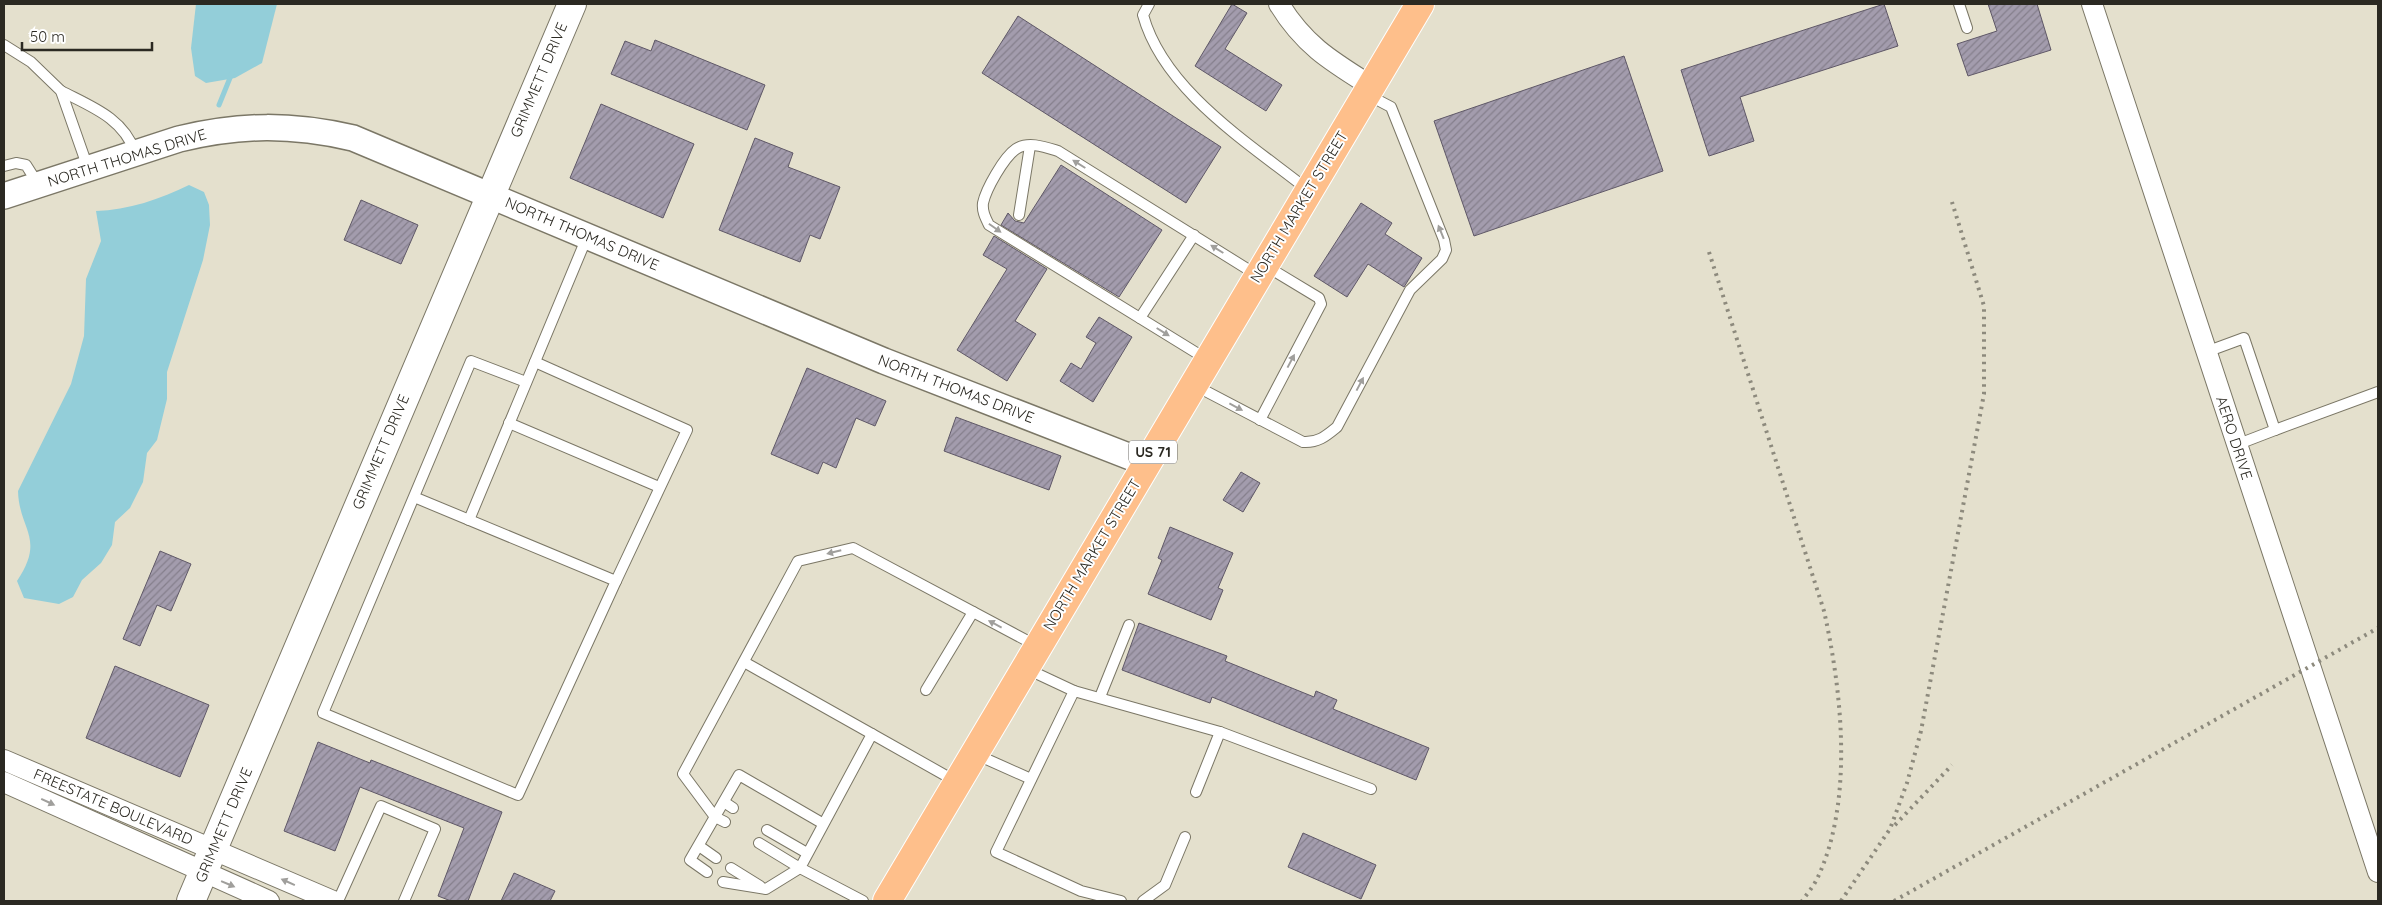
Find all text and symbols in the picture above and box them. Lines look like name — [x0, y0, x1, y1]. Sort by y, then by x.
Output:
street label: GRIMMETT DRIVE — [506, 19, 571, 140]
scale bar — [22, 20, 152, 52]
text: 50 m — [30, 27, 65, 46]
street label: NORTH THOMAS DRIVE — [45, 124, 209, 191]
street label: NORTH MARKET STREET — [1246, 127, 1351, 286]
one-way arrow — [1072, 159, 1085, 168]
street label: NORTH THOMAS DRIVE — [502, 193, 662, 275]
one-way arrow — [988, 223, 1002, 233]
one-way arrow — [1436, 225, 1444, 239]
one-way arrow — [1210, 245, 1223, 254]
one-way arrow — [1156, 328, 1169, 337]
street label: NORTH THOMAS DRIVE — [876, 350, 1037, 427]
one-way arrow — [1287, 354, 1295, 369]
one-way arrow — [1356, 377, 1364, 392]
street label: GRIMMETT DRIVE — [348, 391, 413, 512]
street label: AERO DRIVE — [2212, 394, 2257, 482]
one-way arrow — [1229, 403, 1244, 411]
road number: US 71 — [1129, 441, 1177, 464]
street label: NORTH MARKET STREET — [1039, 475, 1144, 634]
one-way arrow — [827, 548, 842, 556]
one-way arrow — [988, 619, 1002, 628]
street label: FREESTATE BOULEVARD — [31, 764, 196, 849]
street label: GRIMMETT DRIVE — [191, 764, 256, 885]
one-way arrow — [41, 799, 55, 807]
one-way arrow — [281, 878, 295, 886]
one-way arrow — [221, 880, 235, 888]

